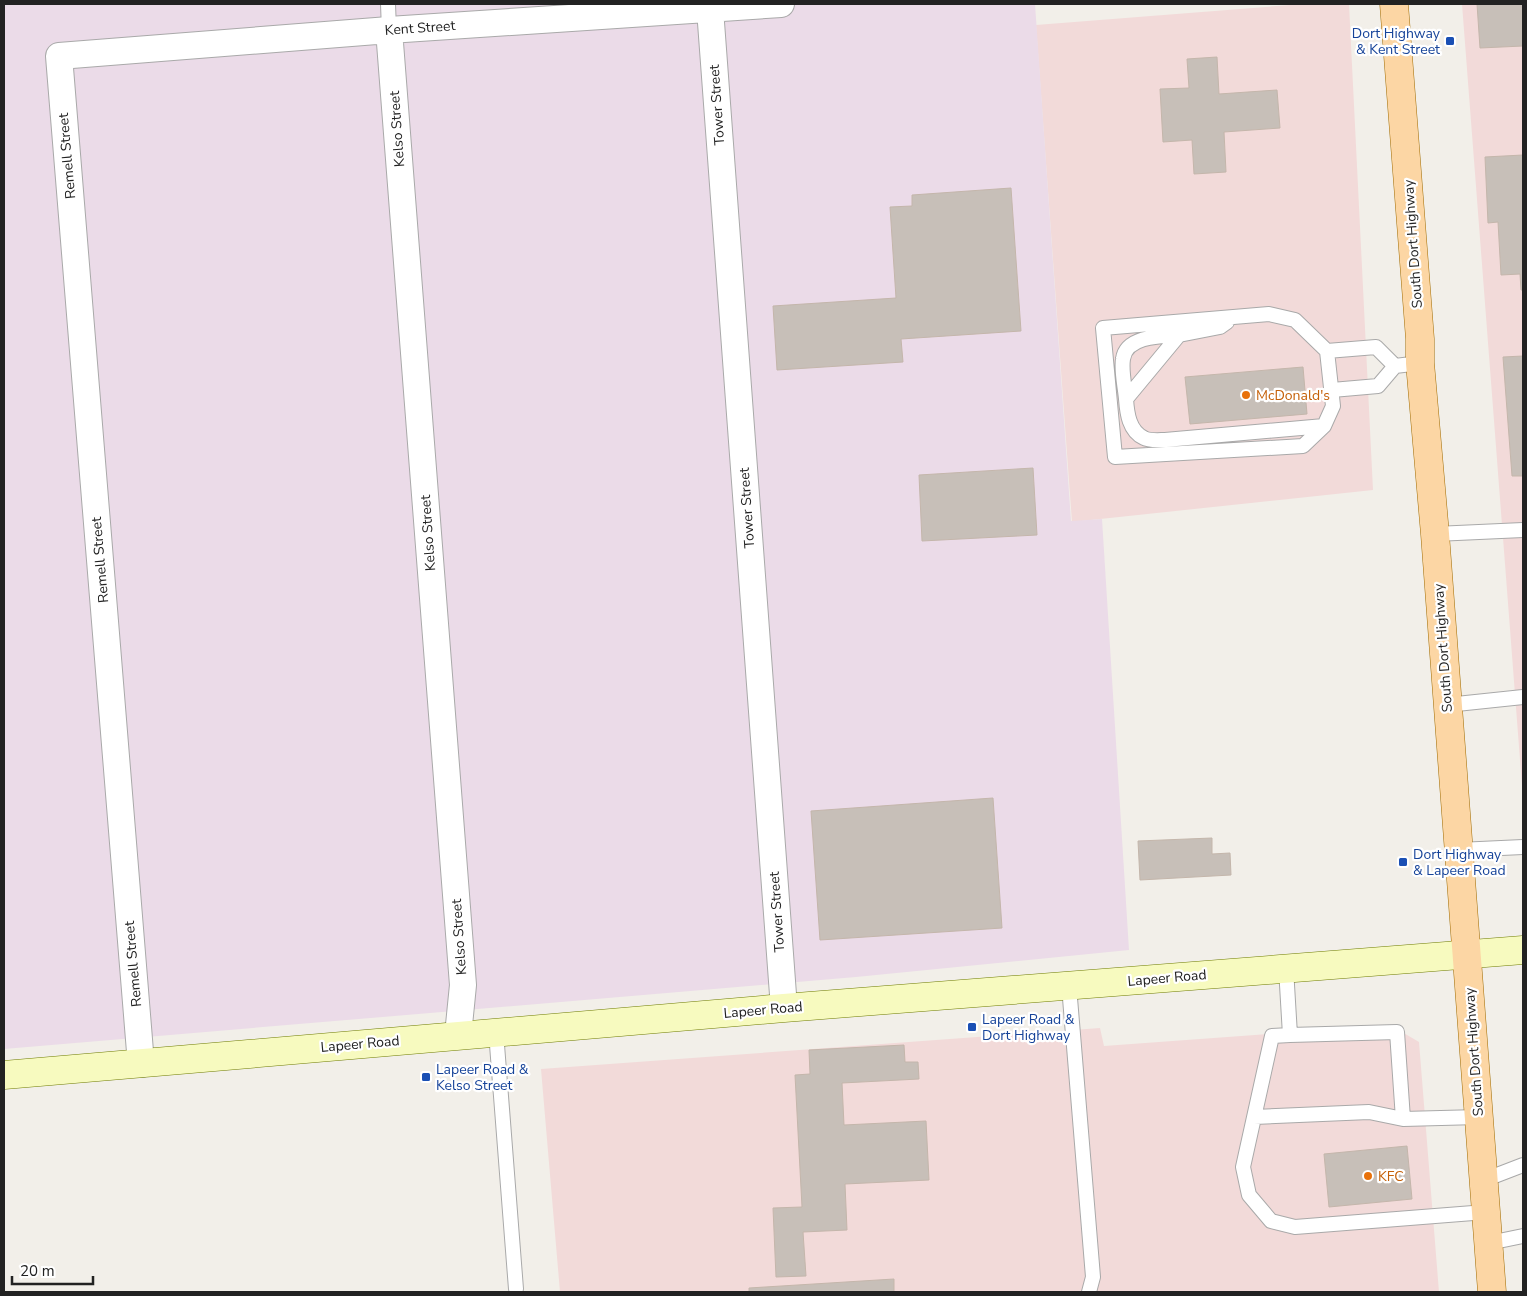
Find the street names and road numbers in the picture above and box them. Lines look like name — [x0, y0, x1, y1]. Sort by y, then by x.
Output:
street label: Kent Street — [384, 16, 456, 40]
street label: Tower Street — [705, 64, 729, 146]
street label: Kelso Street — [385, 90, 409, 168]
street label: Remell Street — [54, 112, 80, 200]
street label: South Dort Highway — [1399, 178, 1427, 309]
street label: Tower Street — [735, 467, 759, 549]
street label: Kelso Street — [416, 494, 440, 572]
street label: Remell Street — [87, 516, 113, 604]
street label: South Dort Highway — [1429, 582, 1457, 713]
street label: Tower Street — [765, 871, 789, 953]
street label: Kelso Street — [447, 898, 471, 976]
street label: Remell Street — [120, 920, 146, 1008]
street label: Lapeer Road — [1127, 965, 1207, 991]
street label: South Dort Highway — [1460, 986, 1488, 1117]
street label: Lapeer Road — [723, 997, 803, 1023]
street label: Lapeer Road — [320, 1031, 400, 1057]

